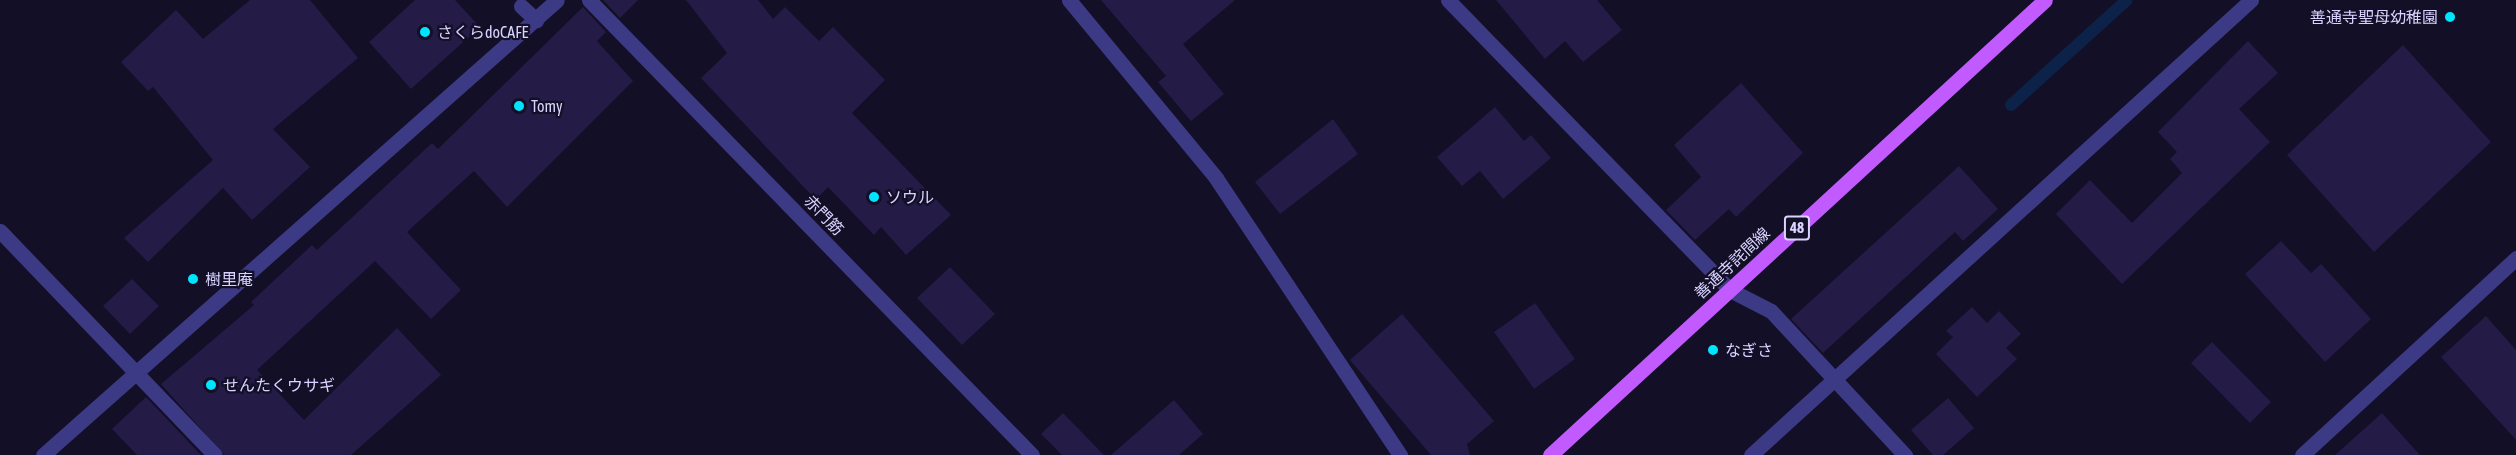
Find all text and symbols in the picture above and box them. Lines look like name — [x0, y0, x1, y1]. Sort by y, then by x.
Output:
place label: 善通寺聖母幼稚園 — [2310, 7, 2438, 27]
marker: 善通寺聖母幼稚園 — [2443, 10, 2457, 24]
place label: さくらdoCAFE — [437, 22, 528, 42]
marker: さくらdoCAFE — [418, 25, 432, 39]
place label: Tomy — [531, 96, 563, 116]
marker: Tomy — [512, 99, 526, 113]
place label: ソウル — [886, 187, 934, 207]
marker: ソウル — [867, 190, 881, 204]
street label: 赤門筋 — [800, 191, 848, 239]
road number: 48 — [1784, 216, 1810, 240]
street label: 善通寺詫間線 — [1690, 223, 1774, 303]
place label: 樹里庵 — [205, 269, 253, 289]
marker: 樹里庵 — [186, 272, 200, 286]
place label: なぎさ — [1725, 340, 1773, 360]
marker: なぎさ — [1706, 343, 1720, 357]
place label: せんたくウサギ — [223, 375, 335, 395]
marker: せんたくウサギ — [204, 378, 218, 392]

